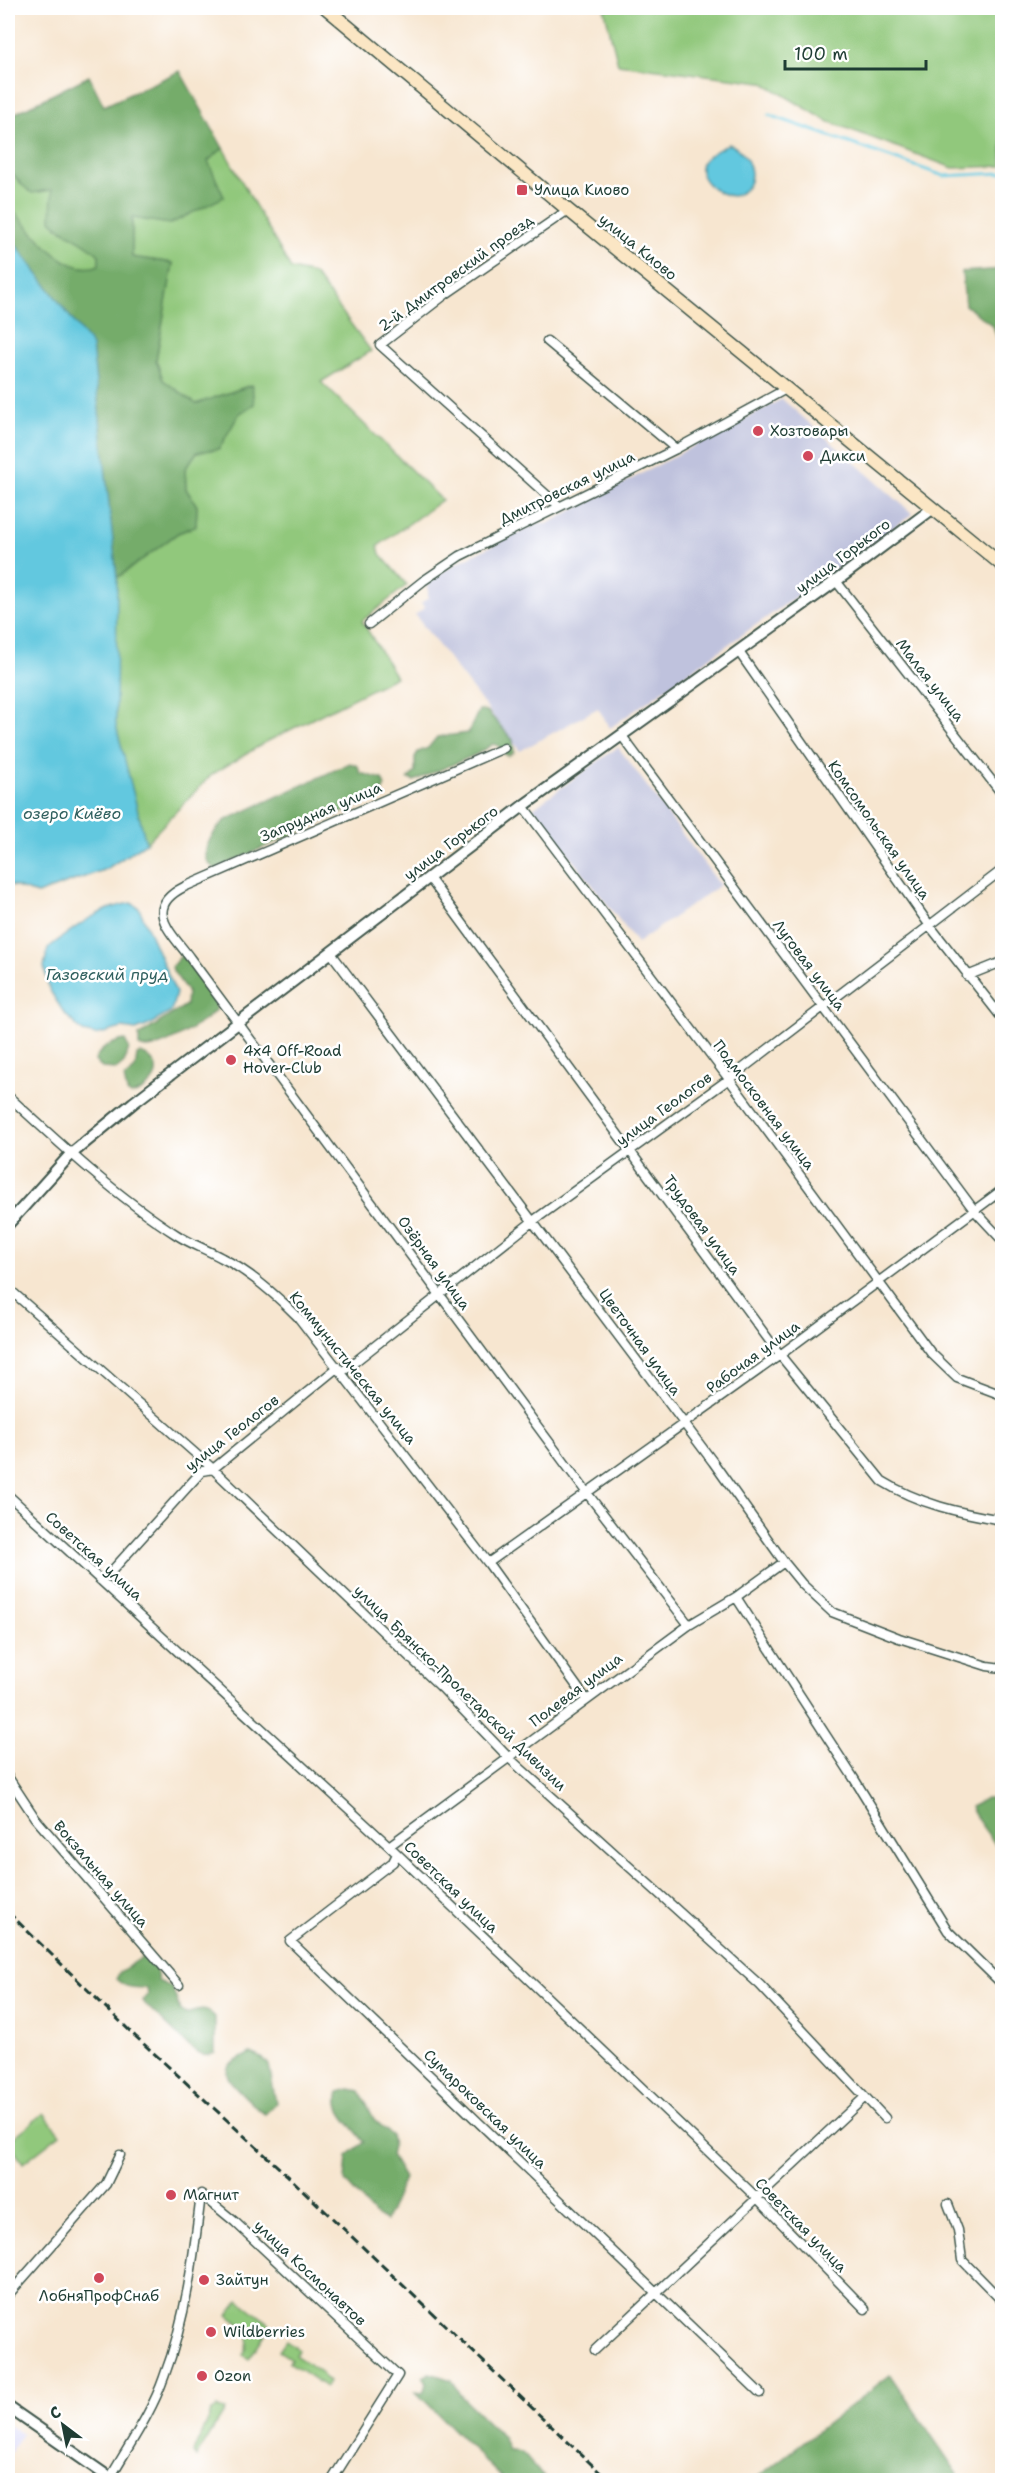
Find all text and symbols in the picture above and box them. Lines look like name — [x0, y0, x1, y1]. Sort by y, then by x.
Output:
scale bar — [785, 33, 926, 71]
text: 100 m — [794, 42, 848, 66]
place label: Улица Киово — [534, 180, 629, 200]
marker: Улица Киово — [515, 183, 529, 197]
street label: улица Киово — [595, 209, 681, 285]
street label: 2-й Дмитровский проезд — [375, 210, 538, 336]
place label: Хозтовары — [770, 421, 848, 441]
marker: Хозтовары — [751, 424, 765, 438]
street label: Дмитровская улица — [496, 446, 639, 529]
place label: Дикси — [820, 446, 866, 466]
marker: Дикси — [801, 449, 815, 463]
street label: улица Горького — [792, 514, 894, 598]
street label: Малая улица — [891, 634, 969, 726]
street label: Комсомольская улица — [823, 756, 935, 904]
street label: Запрудная улица — [257, 777, 385, 847]
street label: улица Горького — [400, 801, 502, 885]
water label: озеро Киёво — [23, 803, 121, 824]
street label: Луговая улица — [768, 915, 850, 1015]
water label: Газовский пруд — [46, 964, 168, 985]
street label: Подмосковная улица — [709, 1036, 820, 1174]
place label: 4x4 Off-Road Hover-Club — [243, 1041, 342, 1078]
marker: 4x4 Off-Road Hover-Club — [224, 1053, 238, 1067]
street label: улица Геологов — [612, 1067, 716, 1151]
street label: Трудовая улица — [659, 1171, 745, 1280]
street label: Озёрная улица — [393, 1212, 475, 1315]
street label: Цветочная улица — [594, 1284, 686, 1400]
street label: Коммунистическая улица — [285, 1287, 421, 1449]
street label: Рабочая улица — [702, 1316, 804, 1398]
street label: улица Геологов — [181, 1390, 283, 1476]
street label: Советская улица — [41, 1507, 147, 1605]
street label: улица Брянско-Пролетарской Дивизии — [349, 1581, 571, 1796]
street label: Полевая улица — [526, 1648, 627, 1732]
street label: Вокзальная улица — [49, 1816, 153, 1932]
street label: Советская улица — [399, 1837, 503, 1938]
street label: Сумароковская улица — [419, 2045, 551, 2173]
street label: Советская улица — [751, 2173, 852, 2277]
place label: Магнит — [183, 2185, 239, 2205]
marker: Магнит — [164, 2188, 178, 2202]
street label: улица Космонавтов — [250, 2216, 371, 2330]
place label: Зайтун — [216, 2270, 269, 2290]
marker: ЛобняПрофСнаб — [92, 2271, 106, 2285]
marker: Зайтун — [197, 2273, 211, 2287]
place label: ЛобняПрофСнаб — [39, 2286, 159, 2306]
place label: Wildberries — [223, 2322, 305, 2342]
marker: Wildberries — [204, 2325, 218, 2339]
place label: Ozon — [214, 2366, 251, 2386]
marker: Ozon — [195, 2369, 209, 2383]
north arrow — [33, 2395, 93, 2455]
text: С — [46, 2401, 65, 2424]

